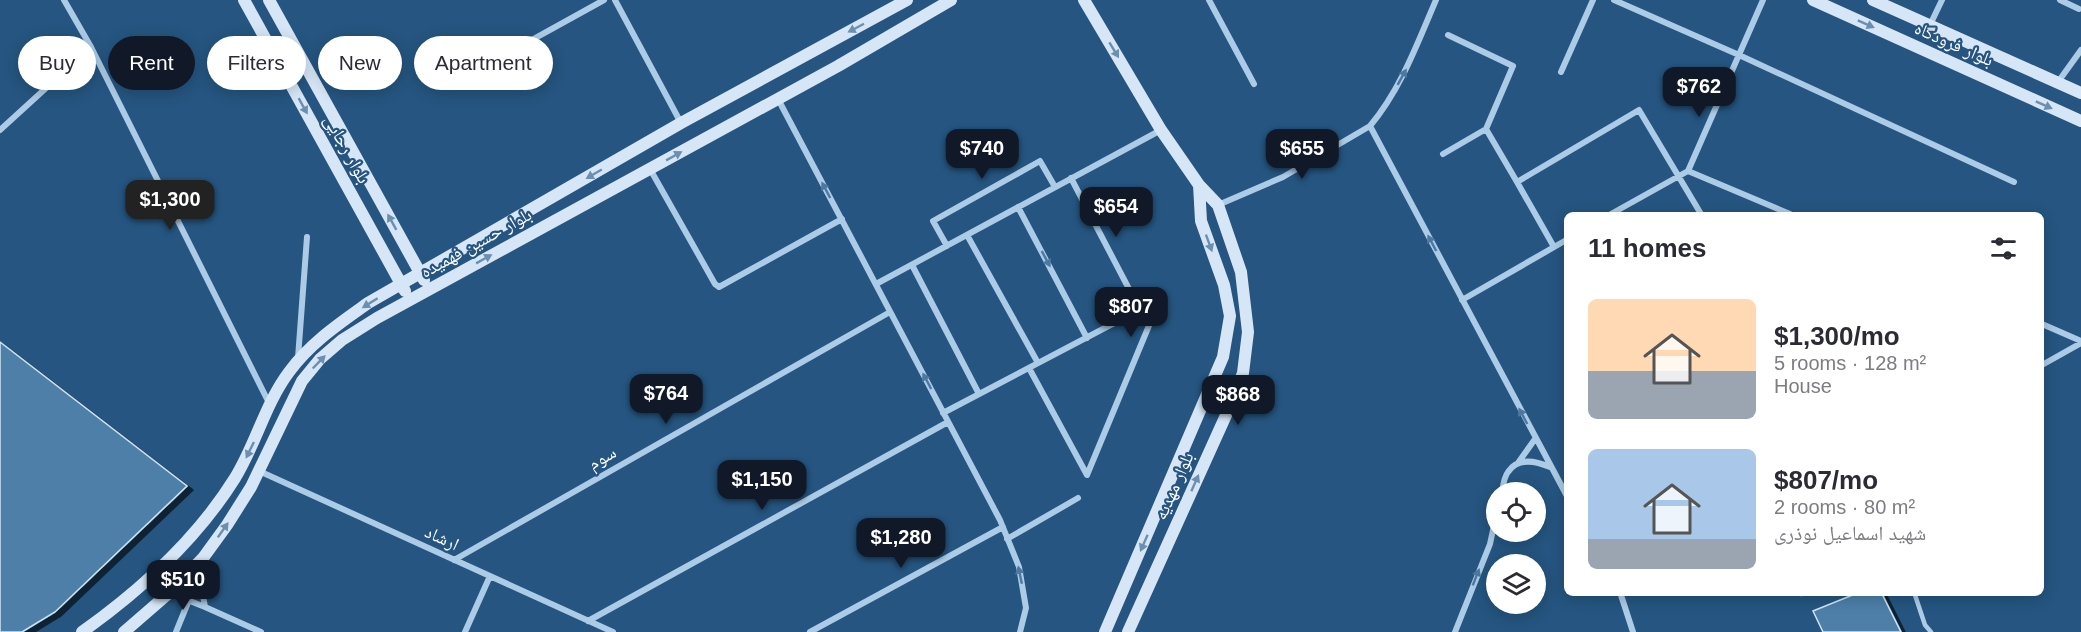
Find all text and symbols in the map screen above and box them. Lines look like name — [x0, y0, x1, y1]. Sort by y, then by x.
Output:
street label: بلوار فرودگاه — [1911, 18, 1997, 71]
one-way arrow — [1858, 19, 1876, 29]
one-way arrow — [847, 23, 864, 33]
chip: Buy — [18, 36, 96, 90]
chip: Rent — [108, 36, 195, 90]
chip: Filters — [207, 36, 306, 90]
chip: New — [318, 36, 402, 90]
chip: Apartment — [414, 36, 553, 90]
one-way arrow — [1109, 42, 1119, 59]
pin: $762 — [1663, 67, 1735, 118]
one-way arrow — [1397, 68, 1407, 85]
text: $762 — [1677, 75, 1721, 97]
one-way arrow — [298, 98, 308, 115]
one-way arrow — [2035, 100, 2052, 109]
street label: بلوار رجایی — [319, 111, 374, 187]
pin: $740 — [946, 129, 1018, 180]
pin: $655 — [1266, 129, 1338, 180]
text: $740 — [960, 137, 1004, 159]
text: $655 — [1280, 137, 1324, 159]
one-way arrow — [665, 151, 682, 161]
one-way arrow — [585, 169, 602, 179]
pin: $1,300 — [121, 180, 219, 231]
one-way arrow — [821, 181, 831, 198]
pin: $654 — [1080, 187, 1152, 238]
text: $1,300 — [139, 188, 201, 210]
text: $654 — [1094, 195, 1138, 217]
street label: بلوار حسین فهمیده — [417, 204, 535, 283]
one-way arrow — [387, 214, 397, 231]
icon: filters — [1987, 232, 2020, 265]
text: 11 homes — [1588, 233, 1707, 263]
one-way arrow — [1204, 234, 1214, 252]
one-way arrow — [1427, 234, 1437, 251]
one-way arrow — [1041, 250, 1050, 267]
one-way arrow — [476, 254, 493, 264]
pin: $807 — [1095, 287, 1167, 338]
text: $807 — [1109, 295, 1153, 317]
one-way arrow — [362, 297, 378, 308]
text: $1,300/mo — [1774, 321, 1900, 351]
icon: home — [1636, 323, 1708, 395]
text: 5 rooms · 128 m² — [1774, 352, 1926, 374]
one-way arrow — [312, 354, 326, 369]
one-way arrow — [922, 372, 932, 389]
pin: $764 — [630, 374, 702, 425]
pin: $868 — [1202, 375, 1274, 426]
text: House — [1774, 375, 1832, 397]
text: $764 — [644, 382, 688, 404]
text: $868 — [1216, 383, 1260, 405]
one-way arrow — [1518, 407, 1528, 424]
one-way arrow — [245, 442, 255, 459]
street label: سوم — [584, 442, 621, 476]
street label: بلوار مهدیه — [1150, 449, 1198, 523]
pin: $1,150 — [713, 460, 811, 511]
text: $807/mo — [1774, 465, 1878, 495]
text: $1,150 — [731, 468, 793, 490]
icon: home — [1636, 473, 1708, 545]
one-way arrow — [1191, 474, 1201, 492]
map controls — [1486, 482, 1546, 614]
button: locate — [1486, 482, 1546, 542]
text: 2 rooms · 80 m² — [1774, 496, 1915, 518]
pin: $1,280 — [852, 518, 950, 569]
street label: ارشاد — [422, 522, 462, 554]
text: شهید اسماعیل نوذری — [1774, 522, 1926, 544]
one-way arrow — [217, 523, 229, 539]
text: $1,280 — [870, 526, 932, 548]
one-way arrow — [1139, 535, 1149, 553]
button: layers — [1486, 554, 1546, 614]
pin: $510 — [147, 560, 219, 611]
one-way arrow — [1015, 565, 1024, 584]
text: $510 — [161, 568, 205, 590]
one-way arrow — [1472, 568, 1482, 586]

